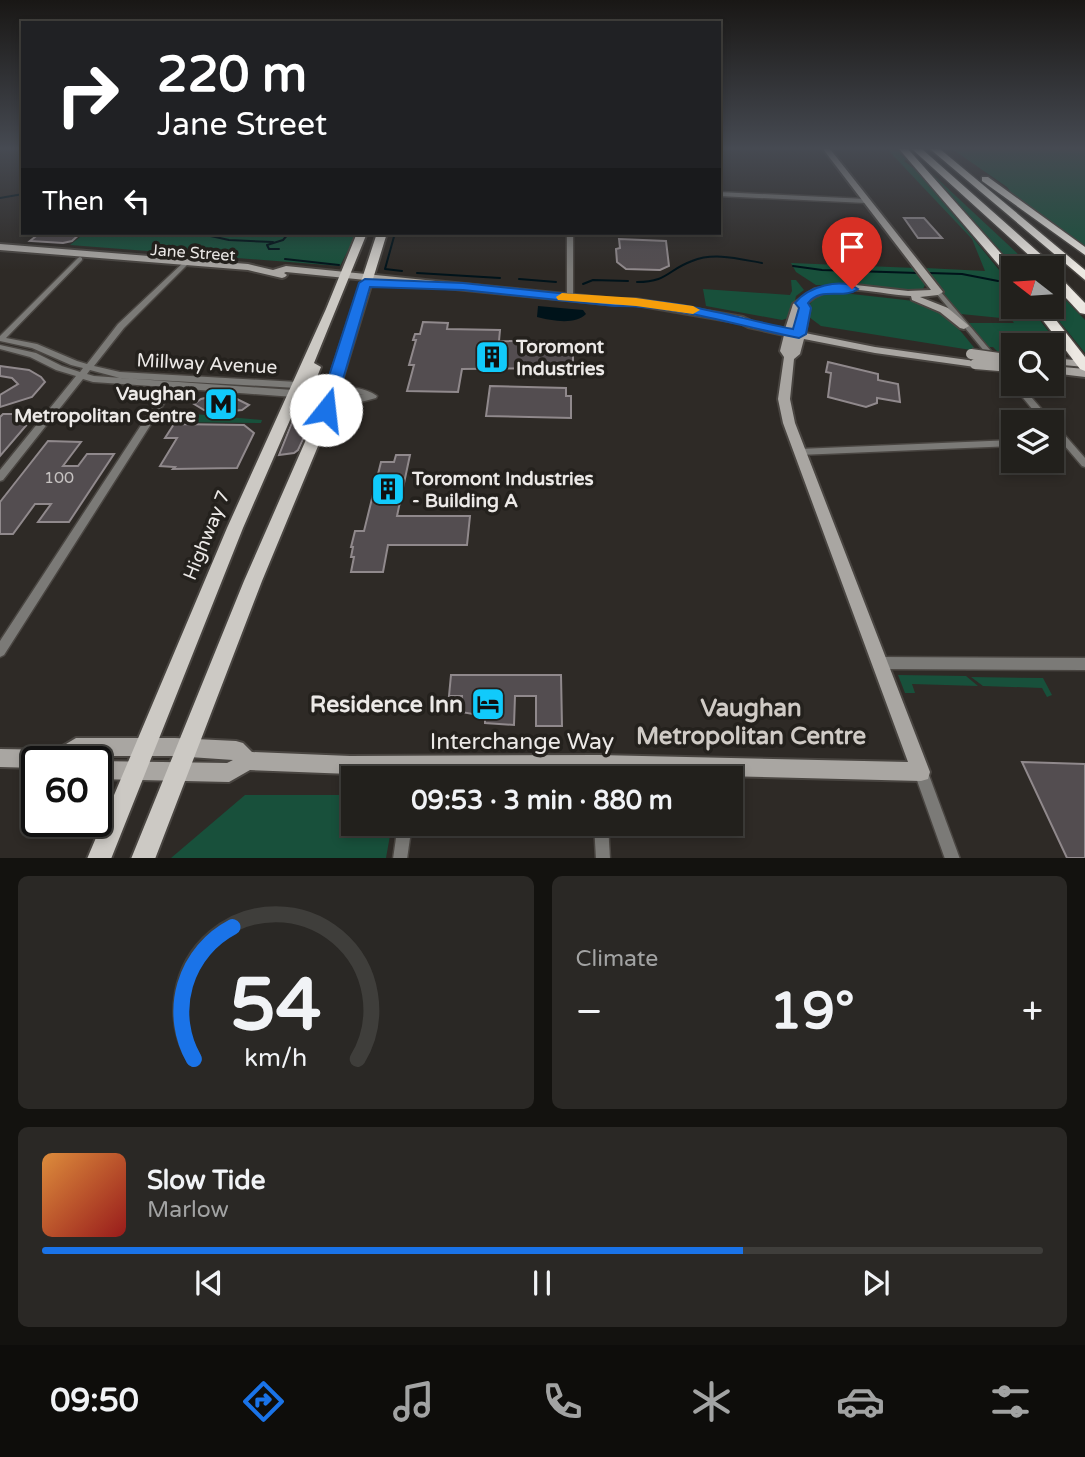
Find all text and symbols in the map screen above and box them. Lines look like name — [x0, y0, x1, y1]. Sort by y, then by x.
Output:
text: 220 m — [157, 46, 307, 105]
icon: right — [42, 49, 133, 140]
text: Jane Street — [157, 106, 327, 144]
icon: left — [118, 182, 156, 220]
text: Then — [42, 186, 104, 217]
pin — [822, 217, 882, 289]
icon: arrive — [833, 228, 871, 266]
street label: Jane Street — [150, 240, 236, 266]
north arrow — [1001, 256, 1064, 318]
map controls — [1001, 256, 1064, 473]
button: search — [1001, 333, 1064, 396]
place label: Toromont Industries — [515, 336, 605, 380]
building icon: Toromont Industries — [473, 338, 511, 376]
street label: Millway Avenue — [136, 349, 278, 379]
position arrow — [289, 373, 363, 447]
place label: Vaughan Metropolitan Centre — [14, 383, 196, 428]
metro station icon: Vaughan Metropolitan Centre — [202, 385, 240, 423]
button: layers — [1001, 410, 1064, 473]
house number: 100 — [44, 468, 74, 488]
place label: Toromont Industries - Building A — [411, 468, 594, 513]
building icon: Toromont Industries - Building A — [369, 470, 407, 508]
street label: Highway 7 — [179, 487, 235, 583]
hotel icon: Residence Inn — [469, 685, 507, 723]
place label: Residence Inn — [310, 691, 463, 719]
district label: Vaughan Metropolitan Centre — [636, 694, 866, 751]
street label: Interchange Way — [430, 728, 614, 756]
speed limit sign: 60 — [21, 746, 112, 837]
text: 09:53 · 3 min · 880 m — [411, 785, 673, 816]
text: Climate — [576, 945, 658, 973]
text: 54 — [230, 962, 321, 1050]
text: 19° — [770, 980, 855, 1043]
text: − — [576, 989, 603, 1035]
text: + — [1022, 989, 1043, 1035]
text: km/h — [244, 1042, 307, 1072]
text: Slow Tide — [147, 1165, 265, 1196]
text: Marlow — [147, 1196, 229, 1224]
icon: previous — [190, 1264, 228, 1302]
icon: pause — [523, 1264, 561, 1302]
icon: next — [857, 1264, 895, 1302]
icon: directions — [239, 1377, 288, 1426]
icon: music — [389, 1377, 438, 1426]
icon: phone — [538, 1377, 587, 1426]
icon: climate — [687, 1377, 736, 1426]
icon: car — [836, 1377, 885, 1426]
icon: filters — [986, 1377, 1035, 1426]
text: 09:50 — [50, 1382, 139, 1420]

